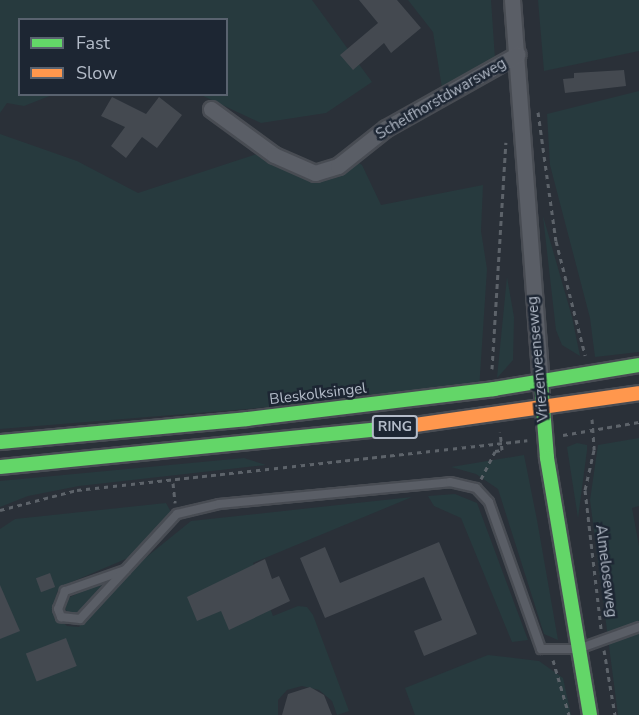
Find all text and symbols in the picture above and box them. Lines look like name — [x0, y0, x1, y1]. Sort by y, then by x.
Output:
legend — [18, 18, 228, 96]
text: Fast — [76, 31, 110, 55]
street label: Schelfhorstdwarsweg — [373, 54, 509, 144]
text: Slow — [76, 61, 117, 85]
street label: Vriezenveenseweg — [524, 295, 552, 423]
street label: Bleskolksingel — [268, 379, 368, 409]
road number: RING — [371, 416, 419, 438]
street label: Almeloseweg — [591, 524, 621, 618]

